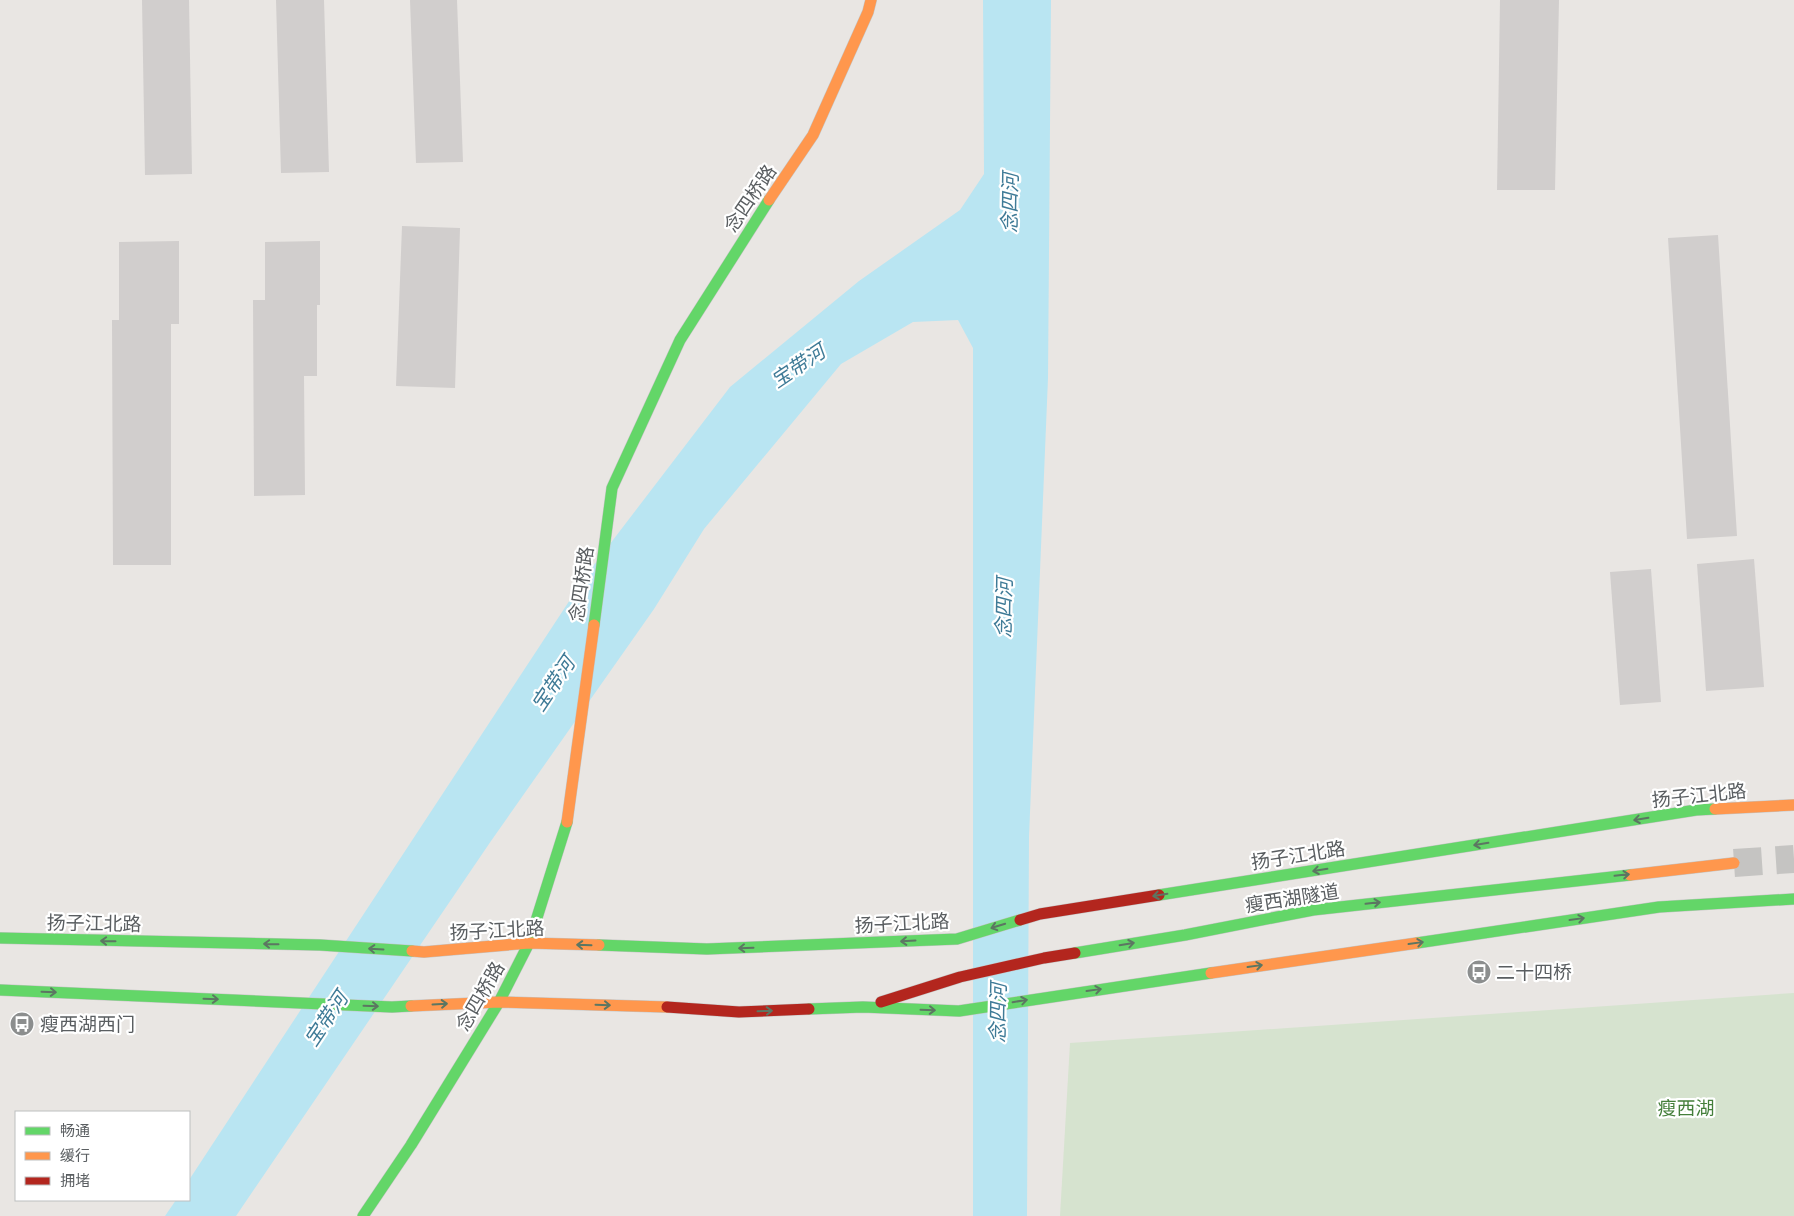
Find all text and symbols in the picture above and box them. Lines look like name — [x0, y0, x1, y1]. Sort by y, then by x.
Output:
street label: 念四桥路 — [719, 160, 780, 236]
water label: 念四河 — [996, 169, 1022, 233]
water label: 宝带河 — [766, 336, 832, 392]
street label: 念四桥路 — [564, 545, 597, 623]
water label: 念四河 — [990, 574, 1016, 638]
water label: 宝带河 — [525, 649, 581, 715]
street label: 扬子江北路 — [1650, 778, 1747, 811]
one-way arrow — [1633, 814, 1649, 824]
street label: 扬子江北路 — [1249, 836, 1347, 873]
one-way arrow — [1473, 839, 1489, 849]
one-way arrow — [1312, 865, 1328, 875]
one-way arrow — [1613, 870, 1629, 880]
street label: 瘦西湖隧道 — [1243, 879, 1341, 916]
one-way arrow — [1152, 890, 1168, 900]
one-way arrow — [1365, 898, 1381, 908]
street label: 扬子江北路 — [854, 909, 950, 936]
street label: 扬子江北路 — [46, 910, 142, 935]
one-way arrow — [1568, 914, 1584, 924]
street label: 扬子江北路 — [449, 916, 545, 943]
one-way arrow — [991, 922, 1007, 932]
one-way arrow — [101, 936, 117, 945]
one-way arrow — [901, 936, 917, 945]
one-way arrow — [1408, 937, 1424, 947]
one-way arrow — [1118, 939, 1134, 949]
one-way arrow — [263, 940, 279, 949]
one-way arrow — [576, 940, 592, 950]
one-way arrow — [738, 943, 754, 952]
one-way arrow — [368, 944, 384, 953]
street label: 念四桥路 — [451, 957, 509, 1034]
bus stop icon: 二十四桥 — [1466, 959, 1492, 985]
place label: 二十四桥 — [1496, 960, 1572, 983]
one-way arrow — [1247, 961, 1263, 971]
water label: 念四河 — [984, 979, 1010, 1043]
water label: 宝带河 — [298, 984, 354, 1050]
one-way arrow — [1086, 985, 1102, 995]
one-way arrow — [40, 987, 56, 997]
one-way arrow — [202, 994, 219, 1004]
one-way arrow — [1011, 996, 1027, 1006]
one-way arrow — [432, 1000, 448, 1009]
one-way arrow — [595, 1000, 611, 1009]
one-way arrow — [362, 1001, 378, 1010]
one-way arrow — [919, 1005, 935, 1015]
one-way arrow — [757, 1006, 773, 1015]
bus stop icon: 瘦西湖西门 — [9, 1011, 35, 1037]
place label: 瘦西湖西门 — [40, 1012, 135, 1035]
park label: 瘦西湖 — [1657, 1096, 1715, 1119]
legend — [15, 1111, 190, 1201]
text: 畅通 — [60, 1121, 90, 1139]
text: 缓行 — [60, 1146, 90, 1164]
text: 拥堵 — [60, 1171, 90, 1189]

